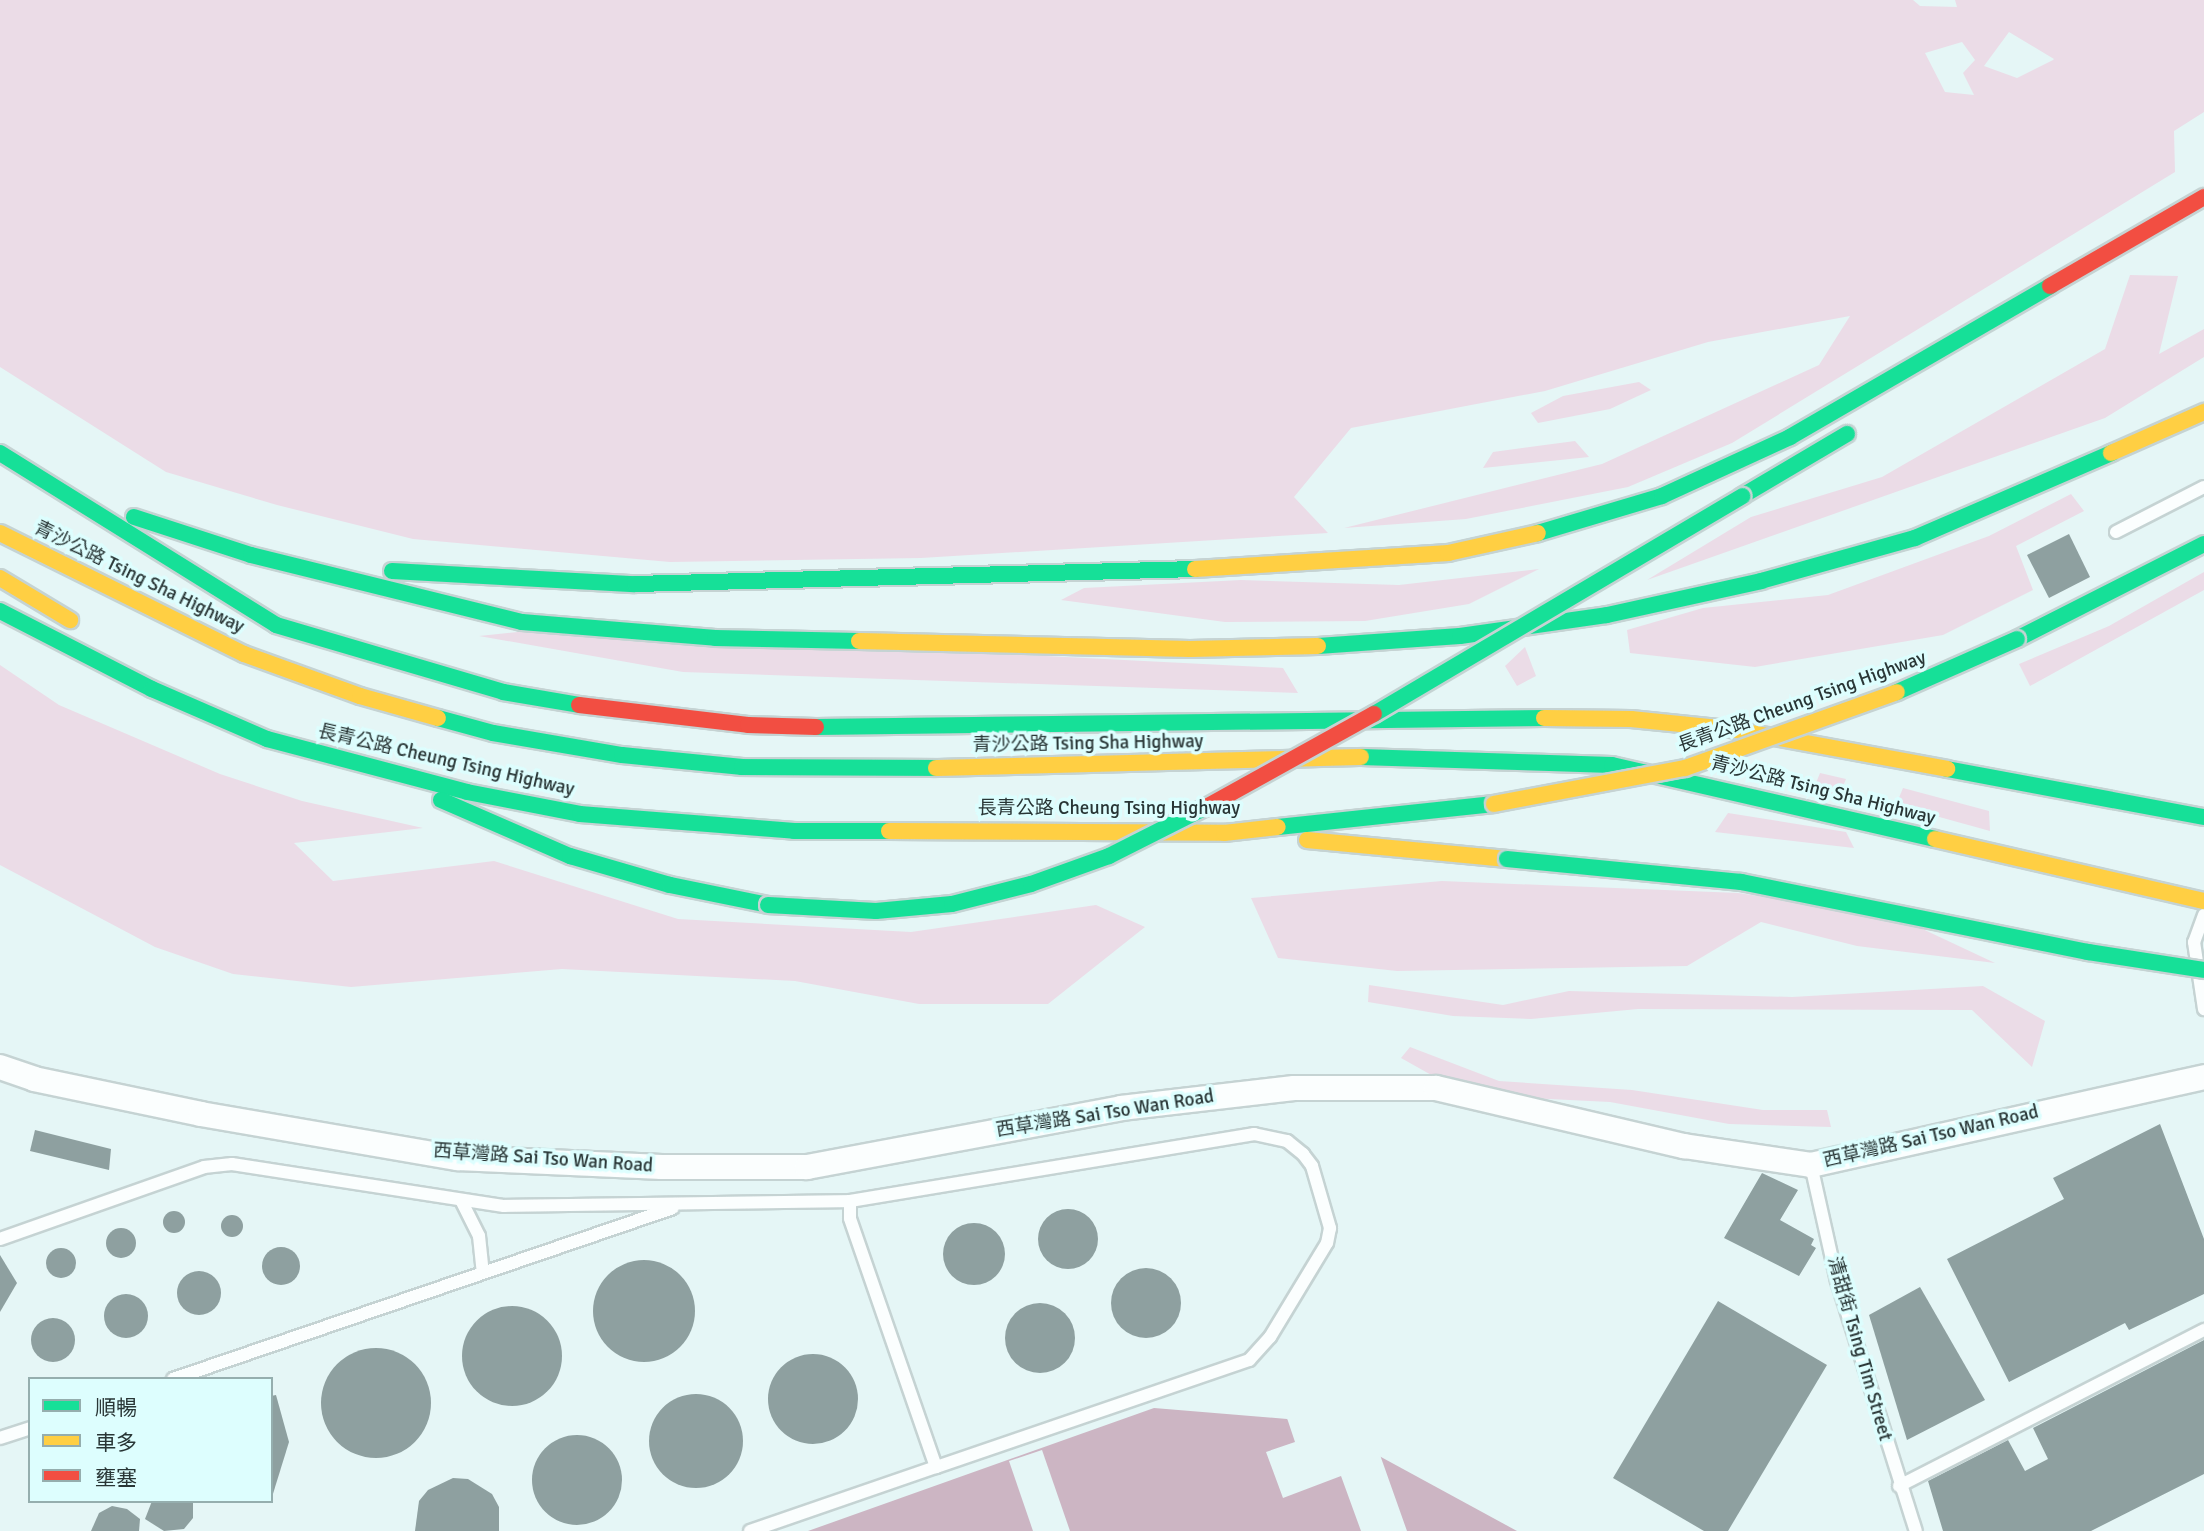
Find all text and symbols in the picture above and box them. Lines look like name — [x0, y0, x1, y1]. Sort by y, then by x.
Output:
street label: 青沙公路 Tsing Sha Highway — [30, 517, 248, 639]
street label: 長青公路 Cheung Tsing Highway — [1675, 646, 1929, 758]
street label: 長青公路 Cheung Tsing Highway — [316, 720, 576, 802]
street label: 青沙公路 Tsing Sha Highway — [972, 731, 1204, 757]
street label: 青沙公路 Tsing Sha Highway — [1708, 752, 1938, 830]
street label: 長青公路 Cheung Tsing Highway — [978, 798, 1240, 820]
street label: 西草灣路 Sai Tso Wan Road — [994, 1086, 1216, 1142]
street label: 西草灣路 Sai Tso Wan Road — [1821, 1101, 2041, 1173]
street label: 西草灣路 Sai Tso Wan Road — [432, 1140, 654, 1178]
street label: 清甜街 Tsing Tim Street — [1822, 1254, 1896, 1444]
legend — [28, 1377, 273, 1503]
text: 順暢 — [95, 1395, 137, 1421]
text: 車多 — [95, 1430, 137, 1456]
text: 壅塞 — [95, 1465, 137, 1491]

